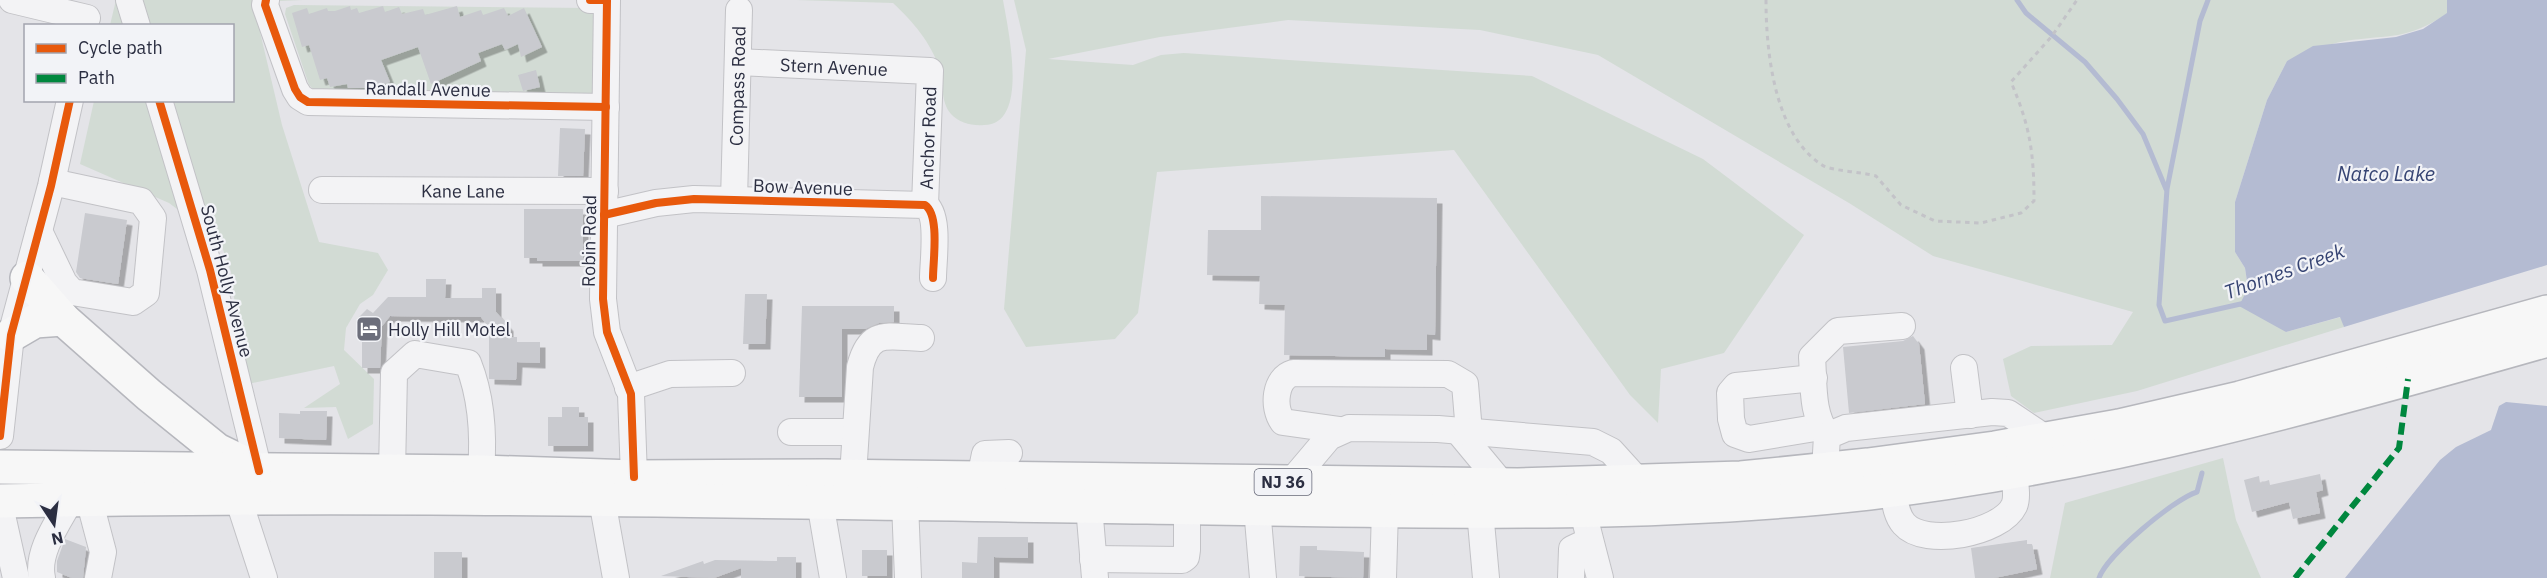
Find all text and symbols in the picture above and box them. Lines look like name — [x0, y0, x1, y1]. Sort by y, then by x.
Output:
legend — [24, 24, 234, 102]
street label: Compass Road — [724, 26, 750, 146]
text: Cycle path — [78, 36, 163, 59]
street label: Stern Avenue — [779, 52, 888, 81]
text: Path — [78, 66, 115, 89]
street label: Randall Avenue — [365, 76, 491, 102]
street label: Anchor Road — [915, 86, 941, 190]
water label: Natco Lake — [2337, 160, 2435, 187]
street label: Bow Avenue — [753, 174, 853, 200]
street label: Kane Lane — [421, 179, 505, 202]
street label: Robin Road — [577, 195, 601, 287]
street label: South Holly Avenue — [196, 202, 258, 360]
water label: Thornes Creek — [2220, 236, 2349, 305]
hotel icon: Holly Hill Motel — [354, 314, 384, 344]
place label: Holly Hill Motel — [388, 318, 511, 341]
road number: NJ 36 — [1254, 469, 1312, 495]
north arrow — [24, 494, 84, 554]
text: N — [49, 528, 65, 550]

